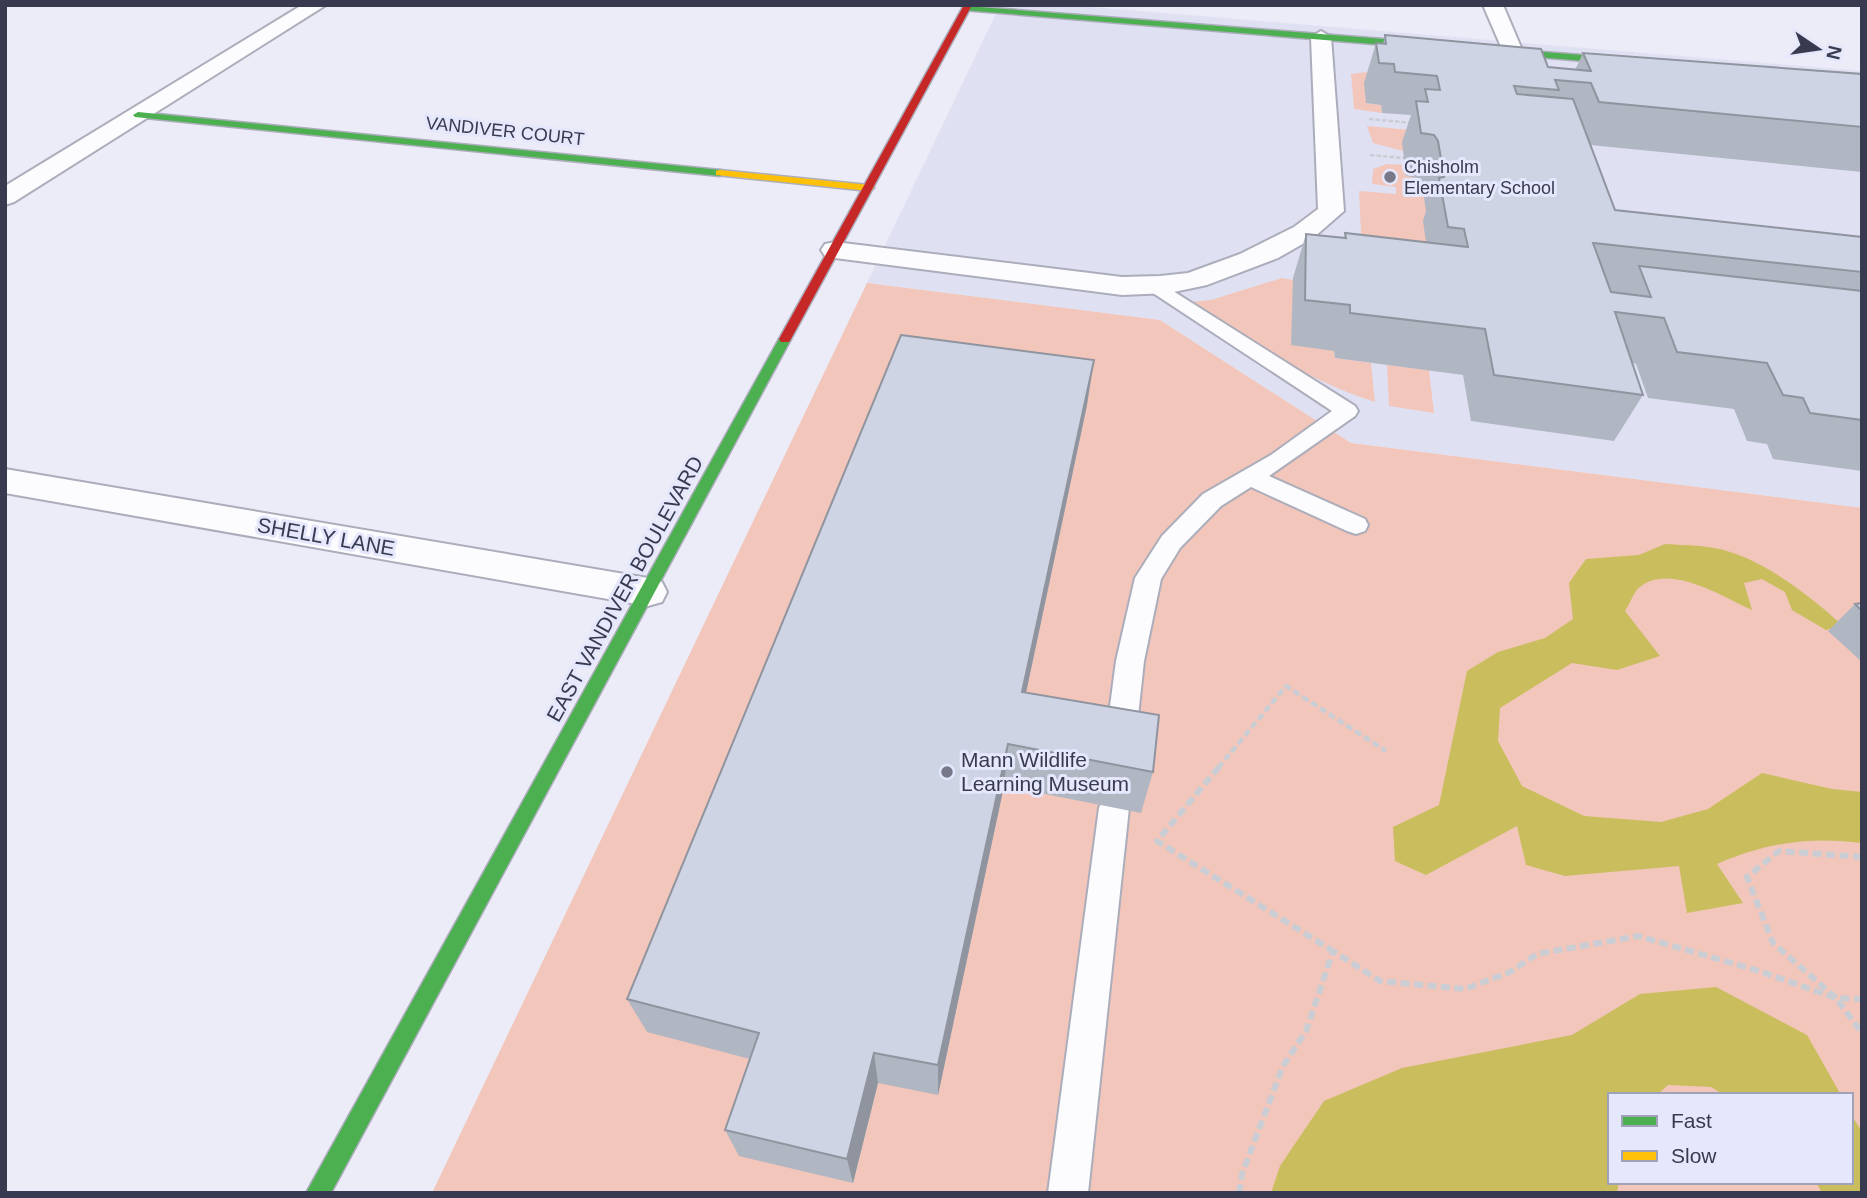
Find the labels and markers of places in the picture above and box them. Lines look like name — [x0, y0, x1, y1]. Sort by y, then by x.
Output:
place label: Chisholm Elementary School — [1404, 157, 1555, 198]
marker: Chisholm Elementary School — [1382, 169, 1398, 185]
place label: Mann Wildlife Learning Museum — [961, 748, 1129, 795]
marker: Mann Wildlife Learning Museum — [939, 764, 955, 780]

